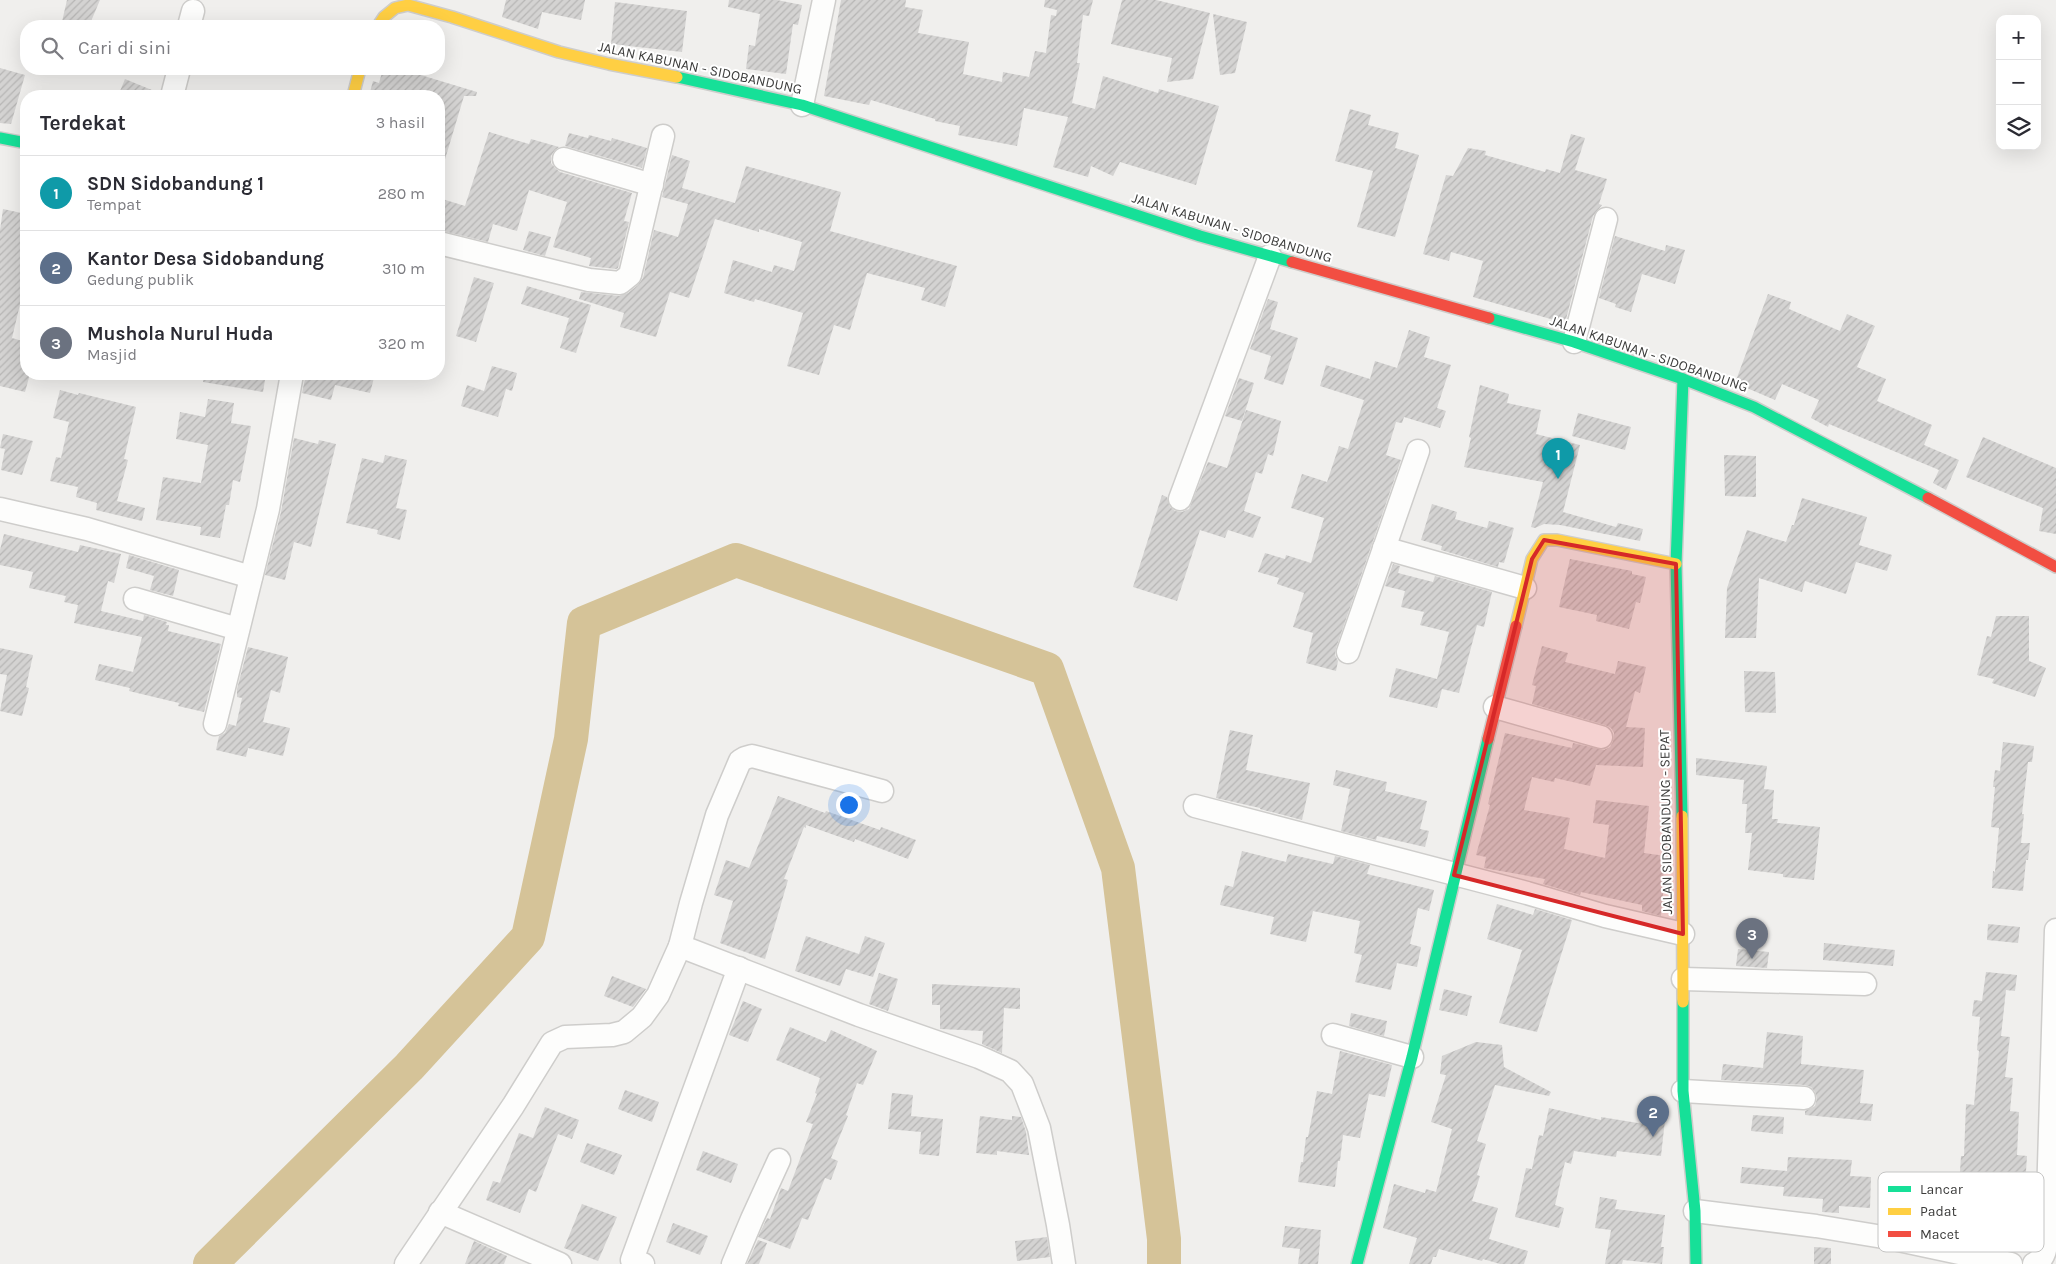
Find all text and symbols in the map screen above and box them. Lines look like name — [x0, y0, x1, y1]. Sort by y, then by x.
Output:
map controls — [1996, 15, 2041, 150]
button: + — [1996, 15, 2041, 60]
search box — [20, 20, 445, 75]
icon: search — [38, 34, 66, 62]
text: Cari di sini — [78, 37, 171, 59]
street label: JALAN KABUNAN - SIDOBANDUNG — [596, 38, 804, 98]
button: − — [1996, 60, 2041, 105]
button: layers — [1996, 105, 2041, 150]
text: Terdekat — [40, 111, 126, 135]
text: 3 hasil — [376, 113, 425, 132]
text: SDN Sidobandung 1 — [87, 173, 264, 195]
text: 1 — [53, 184, 59, 203]
text: 280 m — [378, 184, 425, 203]
street label: JALAN KABUNAN - SIDOBANDUNG — [1130, 189, 1334, 267]
text: Tempat — [87, 195, 141, 214]
text: Kantor Desa Sidobandung — [87, 248, 324, 270]
text: 2 — [51, 259, 61, 278]
text: 310 m — [382, 259, 425, 278]
text: Gedung publik — [87, 270, 194, 289]
street label: JALAN KABUNAN - SIDOBANDUNG — [1548, 312, 1750, 396]
text: Mushola Nurul Huda — [87, 323, 273, 345]
text: 3 — [51, 334, 61, 353]
text: 320 m — [378, 334, 425, 353]
text: Masjid — [87, 345, 137, 364]
pin: 1 — [1542, 438, 1574, 479]
street label: JALAN SIDOBANDUNG - SEPAT — [1656, 730, 1676, 914]
your location — [836, 792, 862, 818]
pin: 3 — [1736, 918, 1768, 959]
pin: 2 — [1637, 1096, 1669, 1137]
legend — [1878, 1172, 2044, 1252]
text: Lancar — [1920, 1181, 1964, 1198]
text: Padat — [1920, 1203, 1957, 1220]
text: Macet — [1920, 1226, 1959, 1243]

